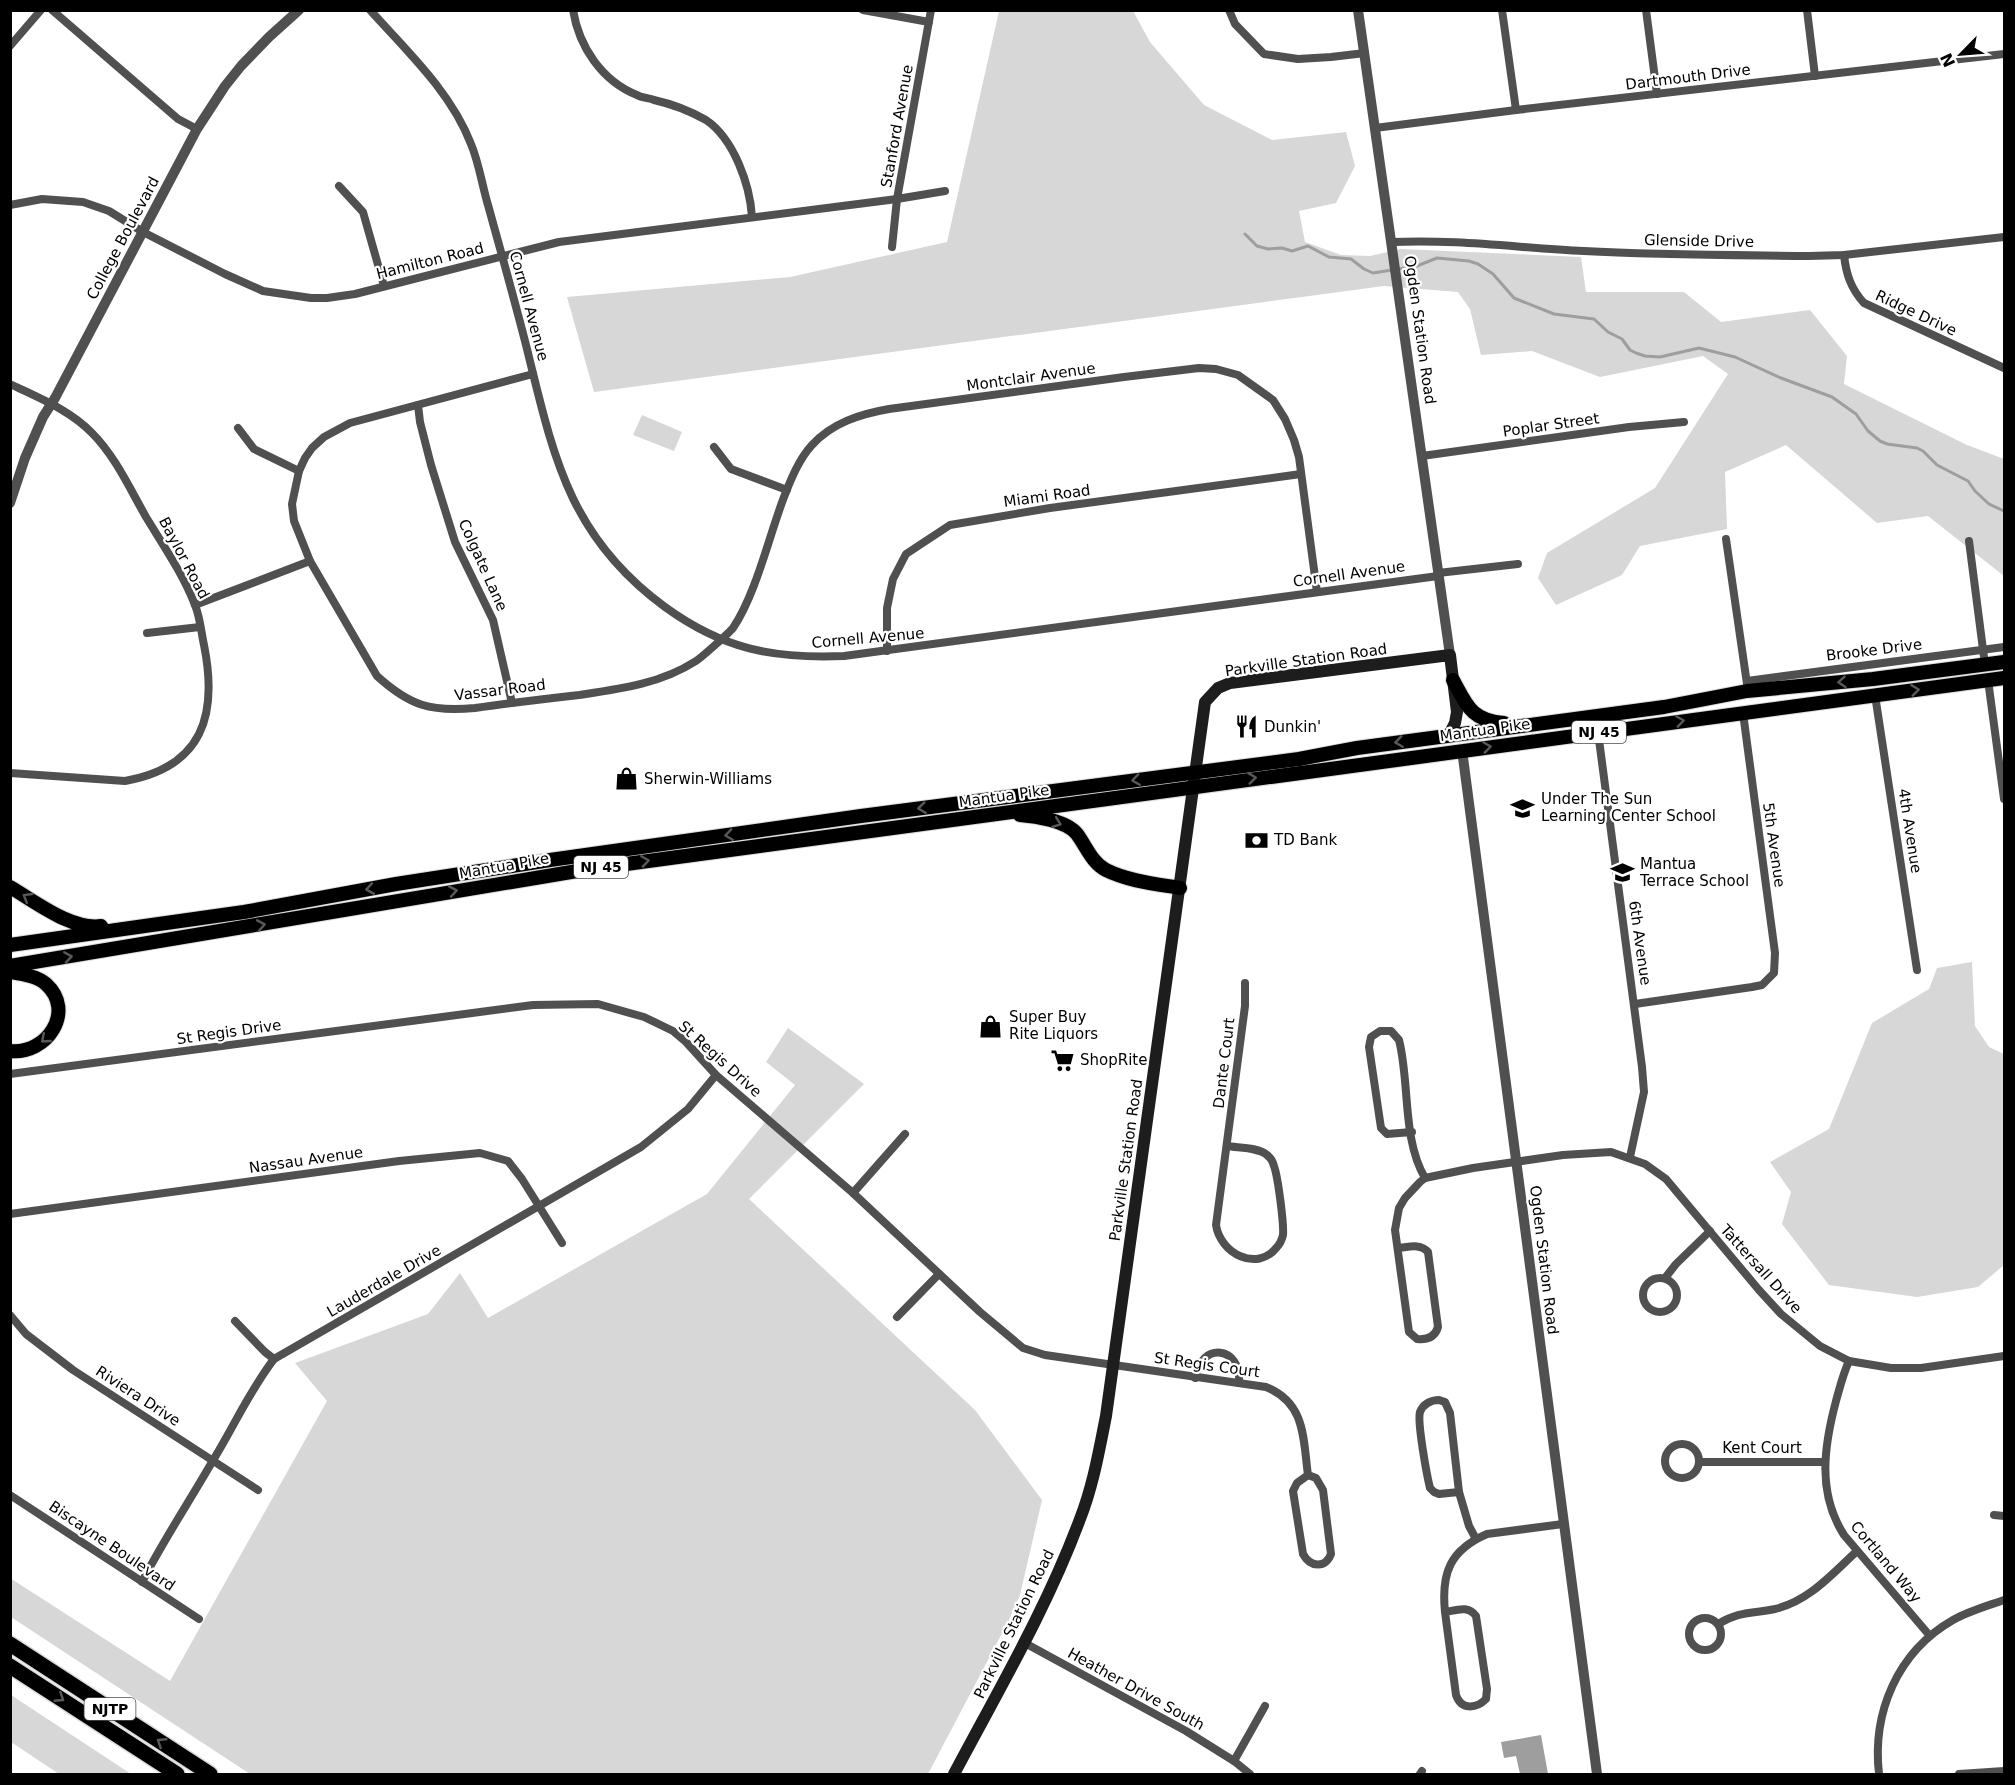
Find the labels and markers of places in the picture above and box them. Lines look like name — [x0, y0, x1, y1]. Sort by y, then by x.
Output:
restaurant icon: Dunkin' — [1233, 714, 1259, 740]
place label: Dunkin' — [1264, 718, 1321, 736]
shop icon: Sherwin-Williams — [613, 766, 639, 792]
place label: Sherwin-Williams — [644, 770, 772, 788]
place label: Under The Sun Learning Center School — [1541, 790, 1716, 825]
school or university icon: Under The Sun Learning Center School — [1510, 795, 1536, 821]
bank icon: TD Bank — [1243, 827, 1269, 853]
place label: TD Bank — [1273, 831, 1337, 849]
place label: Mantua Terrace School — [1639, 855, 1749, 890]
school or university icon: Mantua Terrace School — [1609, 860, 1635, 886]
place label: Super Buy Rite Liquors — [1009, 1008, 1098, 1043]
shop icon: Super Buy Rite Liquors — [978, 1013, 1004, 1039]
supermarket icon: ShopRite — [1049, 1047, 1075, 1073]
place label: ShopRite — [1080, 1051, 1147, 1069]

